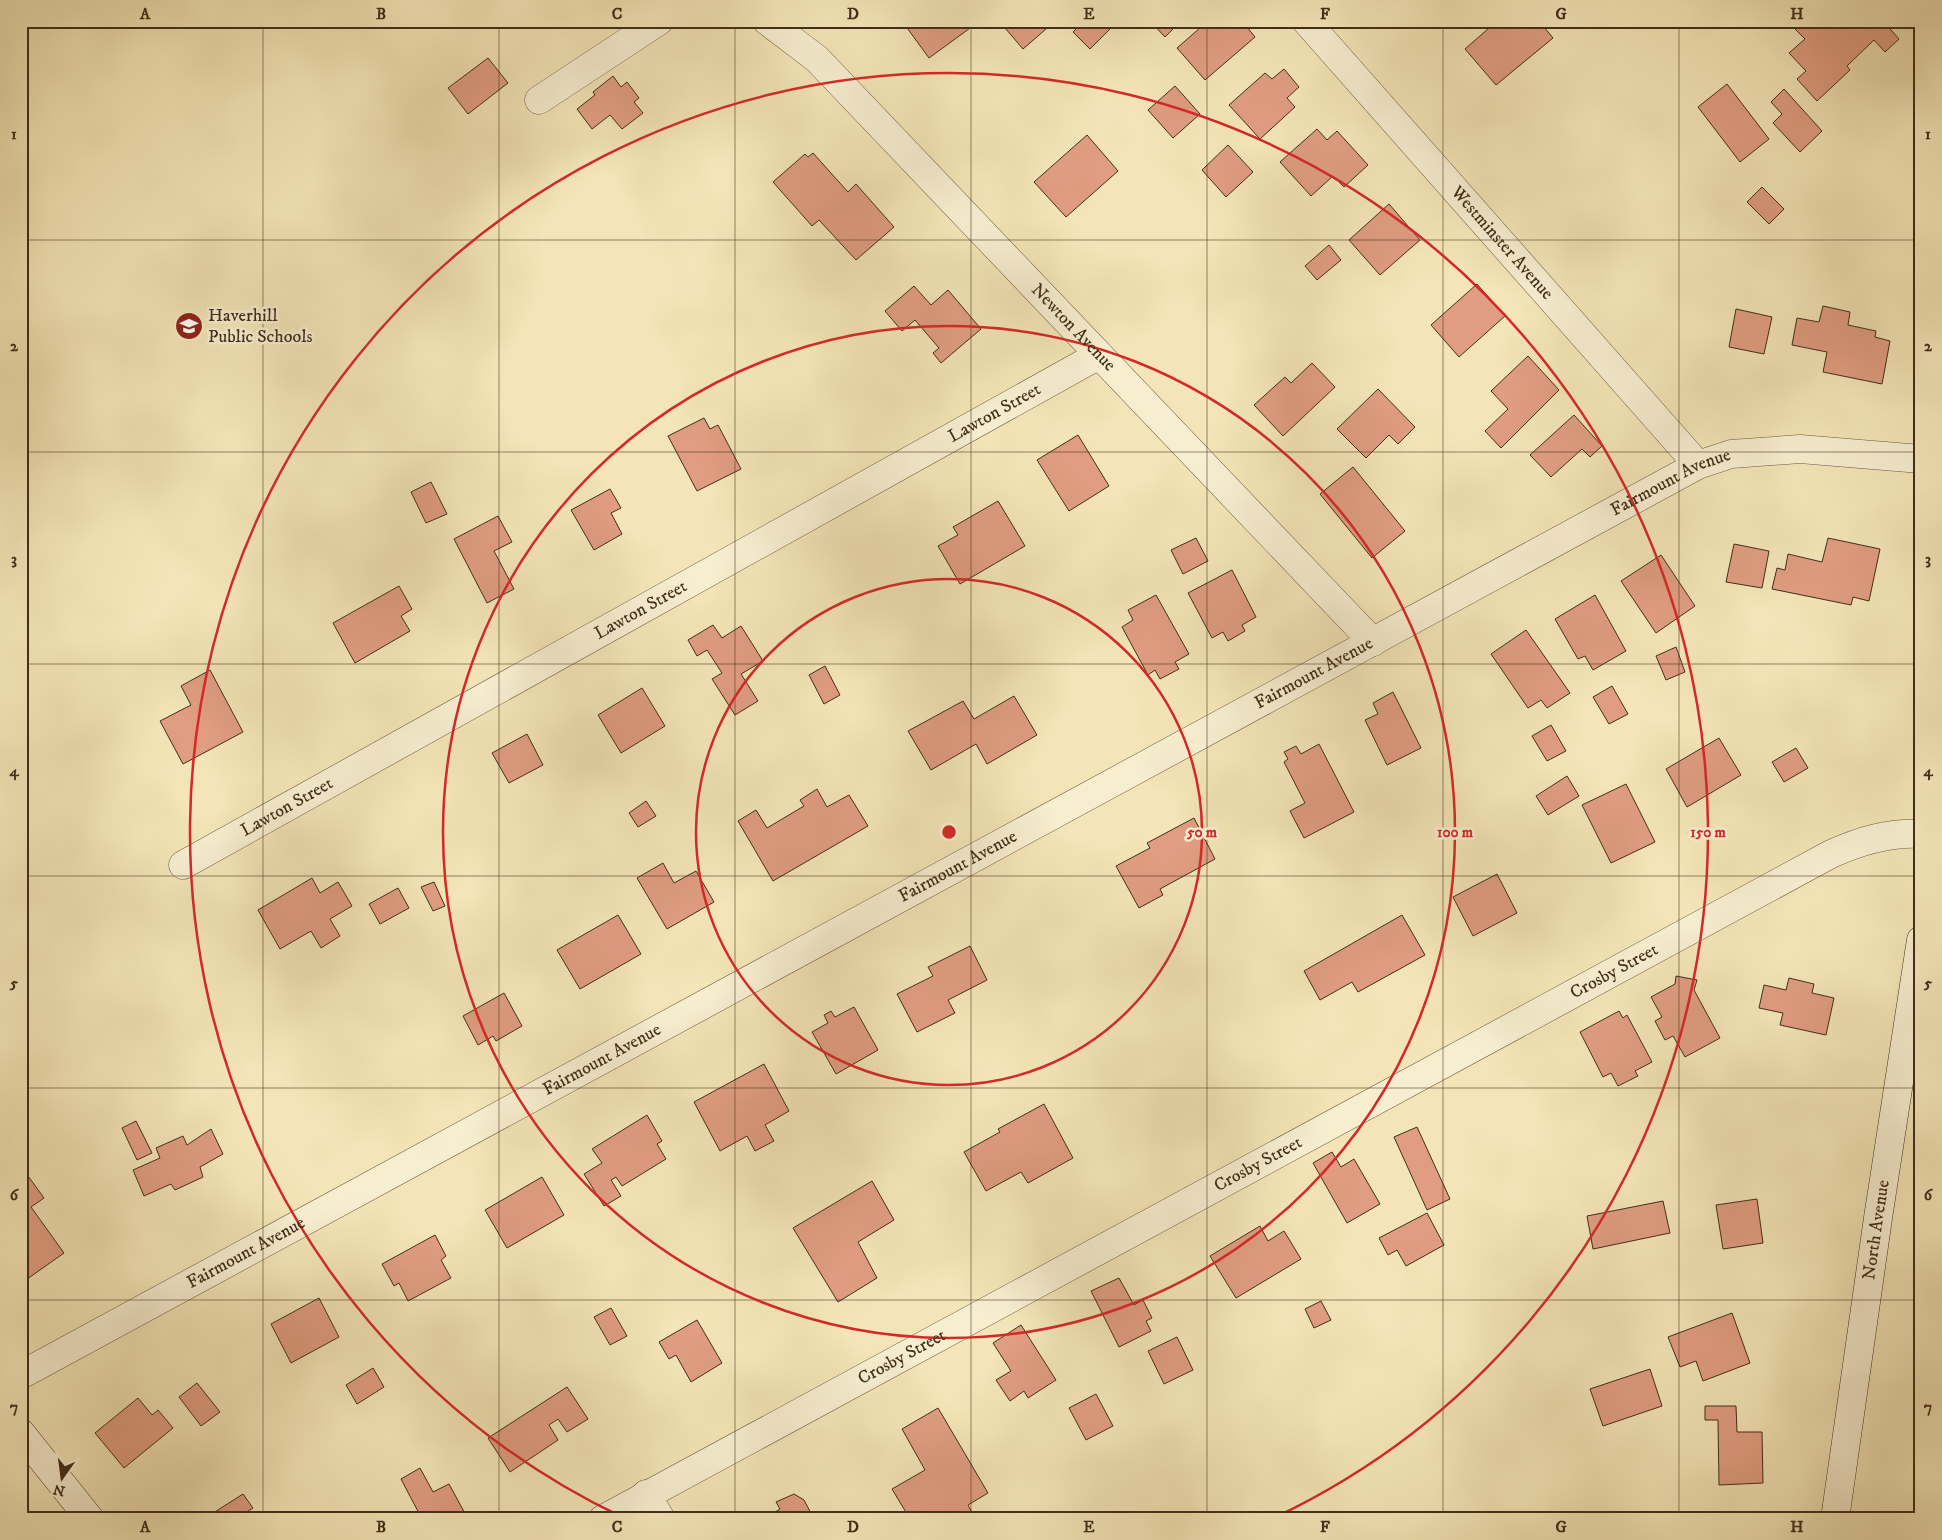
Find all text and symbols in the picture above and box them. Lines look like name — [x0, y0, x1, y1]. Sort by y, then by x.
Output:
text: A — [139, 4, 151, 24]
text: B — [376, 4, 386, 24]
text: C — [612, 4, 622, 24]
text: D — [847, 4, 859, 24]
text: E — [1083, 4, 1095, 24]
text: F — [1320, 4, 1330, 24]
text: G — [1555, 4, 1567, 24]
text: H — [1790, 4, 1804, 24]
text: 1 — [11, 124, 17, 144]
text: 1 — [1925, 124, 1931, 144]
street label: Westminster Avenue — [1445, 181, 1558, 304]
street label: Newton Avenue — [1026, 279, 1120, 376]
place label: Haverhill Public Schools — [208, 305, 313, 348]
school or university icon: Haverhill Public Schools — [174, 311, 204, 341]
text: 2 — [10, 336, 19, 356]
text: 2 — [1924, 336, 1933, 356]
street label: Lawton Street — [945, 378, 1045, 448]
street label: Fairmount Avenue — [1607, 444, 1733, 521]
text: 3 — [11, 549, 17, 569]
text: 3 — [1925, 549, 1931, 569]
street label: Lawton Street — [591, 575, 691, 645]
street label: Fairmount Avenue — [1251, 632, 1377, 714]
text: 4 — [8, 761, 19, 781]
text: 4 — [1922, 761, 1933, 781]
street label: Lawton Street — [237, 772, 337, 842]
centre of rings — [940, 823, 958, 841]
text: 50 m — [1186, 823, 1218, 842]
text: 100 m — [1437, 823, 1474, 842]
text: 150 m — [1690, 823, 1726, 842]
street label: Fairmount Avenue — [895, 826, 1021, 908]
street label: Crosby Street — [1566, 939, 1662, 1004]
text: 5 — [9, 973, 18, 993]
text: 5 — [1923, 973, 1932, 993]
street label: Fairmount Avenue — [539, 1019, 665, 1101]
street label: Crosby Street — [1210, 1131, 1306, 1197]
street label: North Avenue — [1858, 1178, 1895, 1281]
text: 6 — [10, 1185, 20, 1205]
text: 6 — [1924, 1185, 1934, 1205]
street label: Fairmount Avenue — [183, 1212, 309, 1294]
street label: Crosby Street — [854, 1324, 950, 1390]
text: 7 — [10, 1397, 18, 1417]
text: 7 — [1924, 1397, 1932, 1417]
north arrow — [38, 1452, 88, 1502]
text: N — [51, 1479, 67, 1500]
text: A — [139, 1517, 151, 1537]
text: B — [376, 1517, 386, 1537]
text: C — [612, 1517, 622, 1537]
text: D — [847, 1517, 859, 1537]
text: E — [1083, 1517, 1095, 1537]
text: F — [1320, 1517, 1330, 1537]
text: G — [1555, 1517, 1567, 1537]
text: H — [1790, 1517, 1804, 1537]

